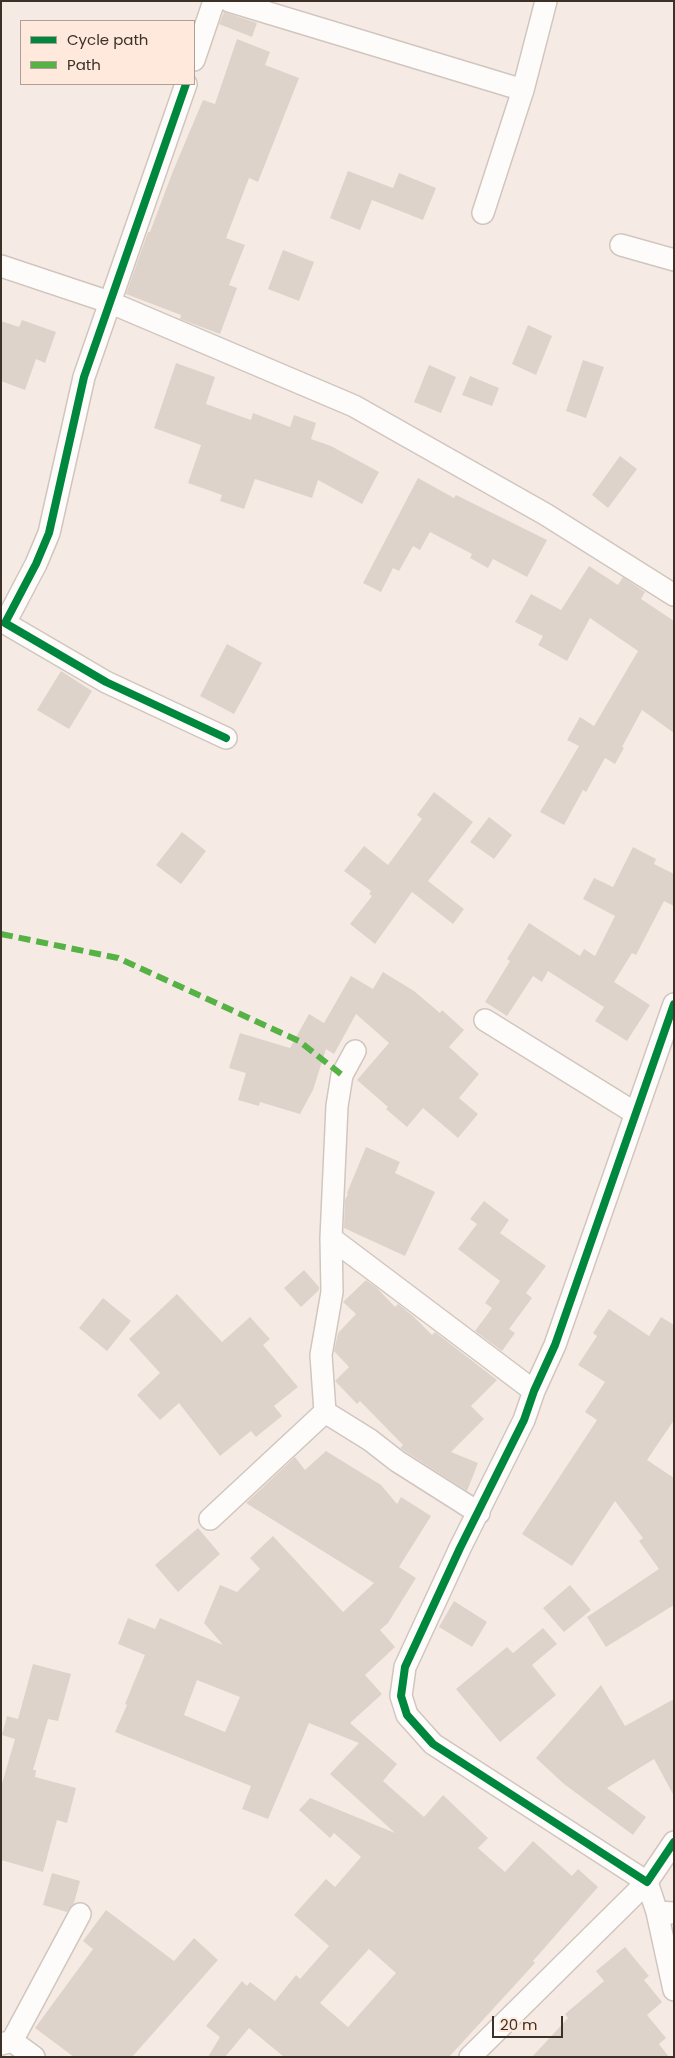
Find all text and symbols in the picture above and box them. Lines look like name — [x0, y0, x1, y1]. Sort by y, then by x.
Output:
legend — [20, 20, 195, 85]
text: Cycle path — [67, 29, 148, 50]
text: Path — [67, 54, 101, 75]
scale bar — [495, 2006, 566, 2038]
text: 20 m — [500, 2014, 538, 2035]

